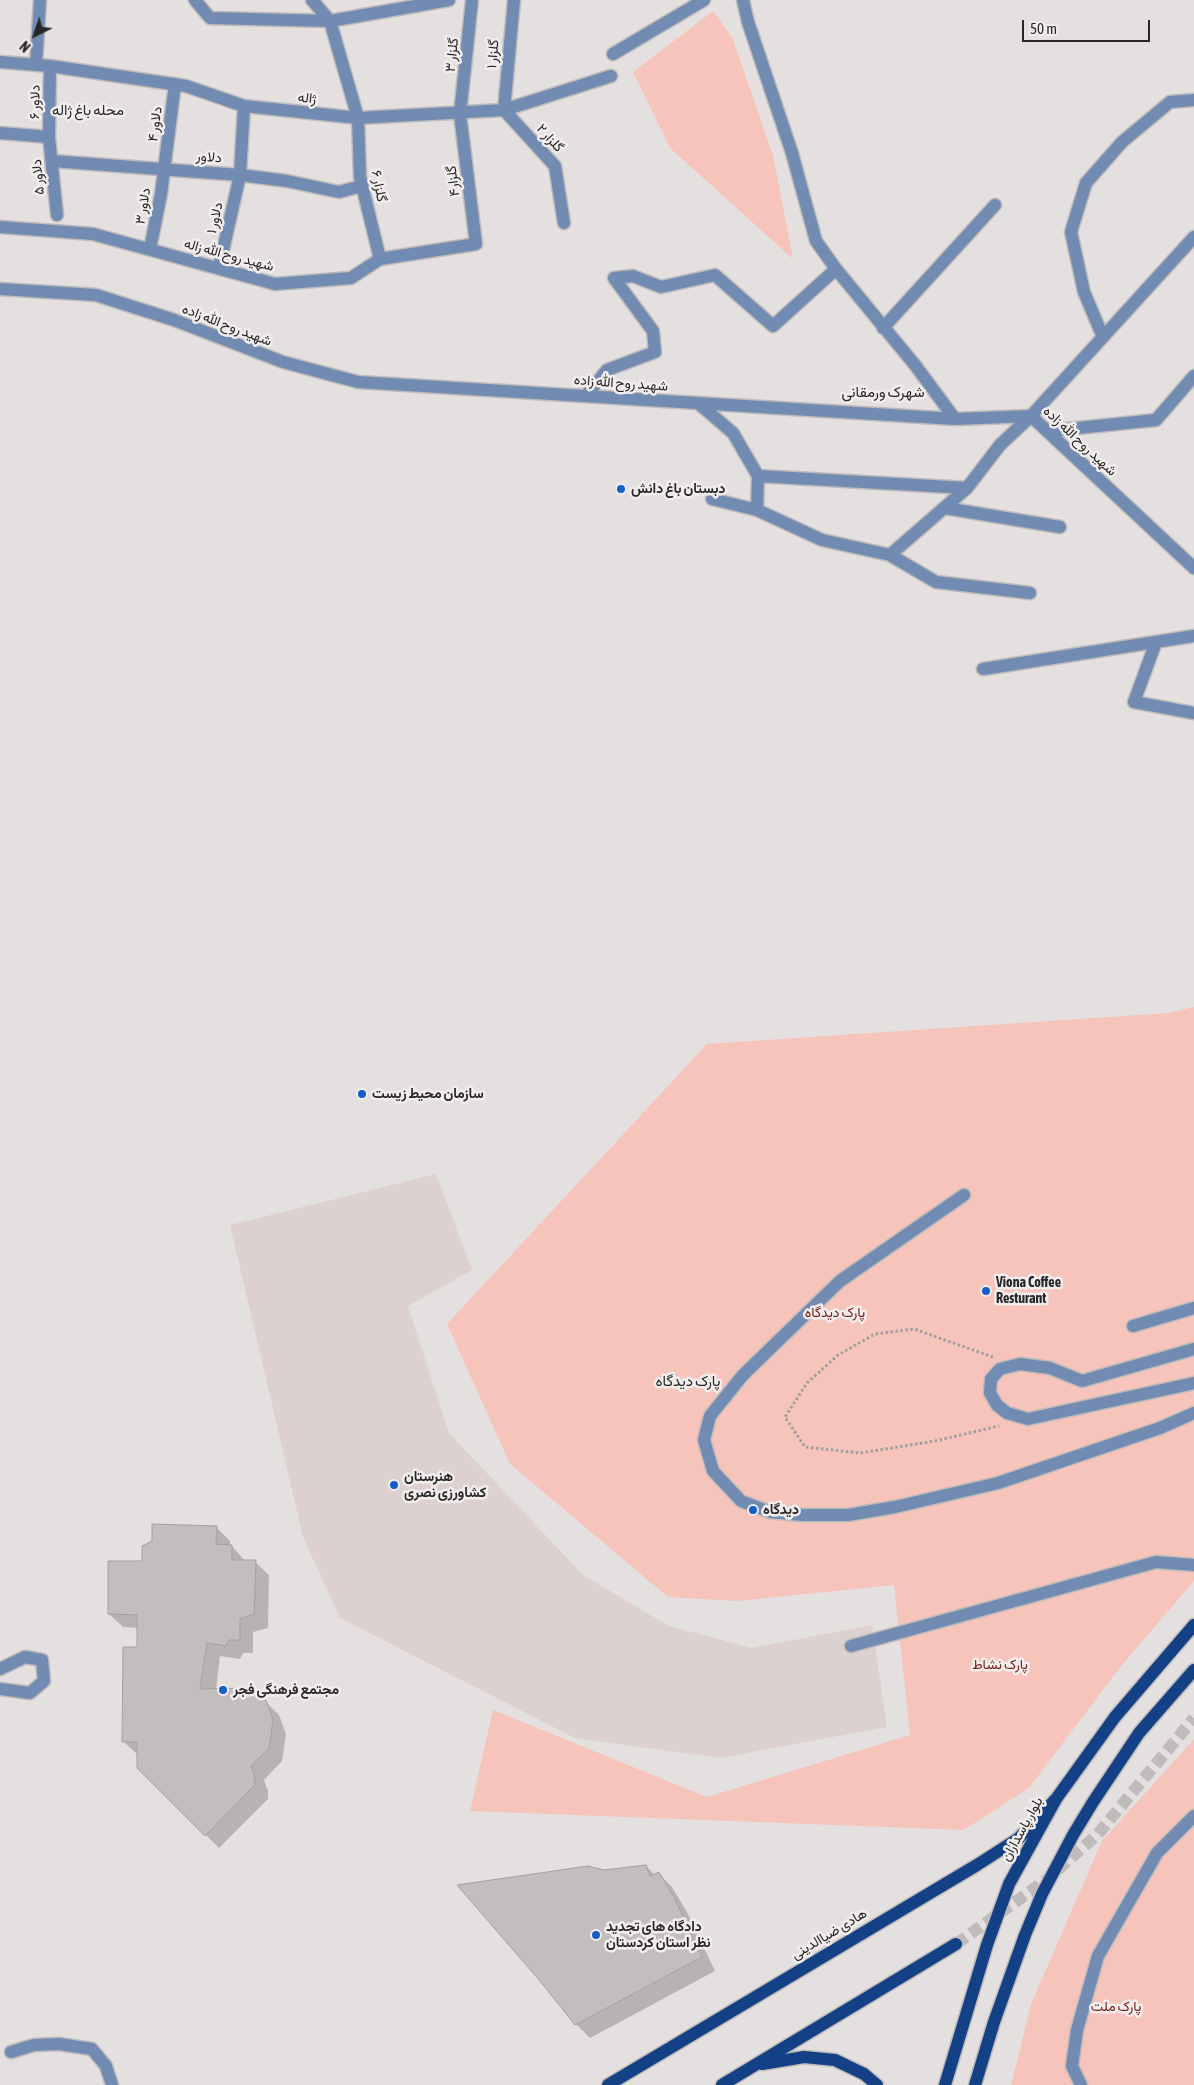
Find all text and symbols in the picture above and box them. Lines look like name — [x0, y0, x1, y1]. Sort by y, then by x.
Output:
north arrow — [10, 10, 60, 60]
scale bar — [1024, 10, 1152, 42]
text: 50 m — [1030, 20, 1057, 37]
street label: گلزار ۳ — [442, 37, 462, 73]
text: N — [17, 38, 34, 55]
street label: گلزار ۱ — [483, 39, 503, 69]
street label: دلاور ۶ — [26, 85, 44, 119]
street label: ژاله — [297, 89, 317, 107]
district label: محله باغ ژاله — [52, 101, 124, 119]
street label: دلاور ۴ — [144, 105, 166, 143]
street label: گلزار ۲ — [533, 120, 567, 156]
street label: دلاور — [195, 148, 223, 166]
street label: دلاور ۵ — [28, 158, 48, 196]
street label: گلزار۴ — [443, 165, 463, 197]
street label: گلزار ۶ — [368, 169, 390, 203]
street label: دلاور ۳ — [132, 186, 154, 226]
street label: دلاور ۱ — [203, 201, 227, 235]
street label: شهید روح الله زاله — [182, 235, 276, 275]
street label: شهید روح الله زاده — [180, 300, 274, 350]
street label: شهید روح الله زاده — [573, 371, 669, 395]
district label: شهرک ورمقانی — [842, 383, 924, 401]
street label: شهید روح الله زاده — [1040, 403, 1120, 479]
place label: دبستان باغ دانش — [631, 481, 725, 497]
marker: دبستان باغ دانش — [615, 483, 627, 495]
place label: سازمان محیط زیست — [372, 1086, 484, 1102]
marker: سازمان محیط زیست — [356, 1088, 368, 1100]
place label: Viona Coffee Resturant — [996, 1275, 1061, 1308]
marker: Viona Coffee Resturant — [980, 1285, 992, 1297]
park label: پارک دیدگاه — [805, 1305, 865, 1321]
district label: پارک دیدگاه — [656, 1372, 720, 1390]
place label: هنرستان کشاورزی نصری — [404, 1469, 486, 1501]
marker: هنرستان کشاورزی نصری — [388, 1479, 400, 1491]
place label: دیدگاه — [763, 1502, 799, 1518]
marker: دیدگاه — [747, 1504, 759, 1516]
park label: پارک نشاط — [972, 1657, 1028, 1673]
place label: مجتمع فرهنگی فجر — [233, 1682, 339, 1698]
marker: مجتمع فرهنگی فجر — [217, 1684, 229, 1696]
street label: بلوار پاسداران — [997, 1794, 1047, 1864]
street label: هادی ضیاالدینی — [788, 1905, 870, 1963]
place label: دادگاه های تجدید نظر استان کردستان — [606, 1919, 711, 1951]
marker: دادگاه های تجدید نظر استان کردستان — [590, 1929, 602, 1941]
park label: پارک ملت — [1091, 1999, 1141, 2015]

